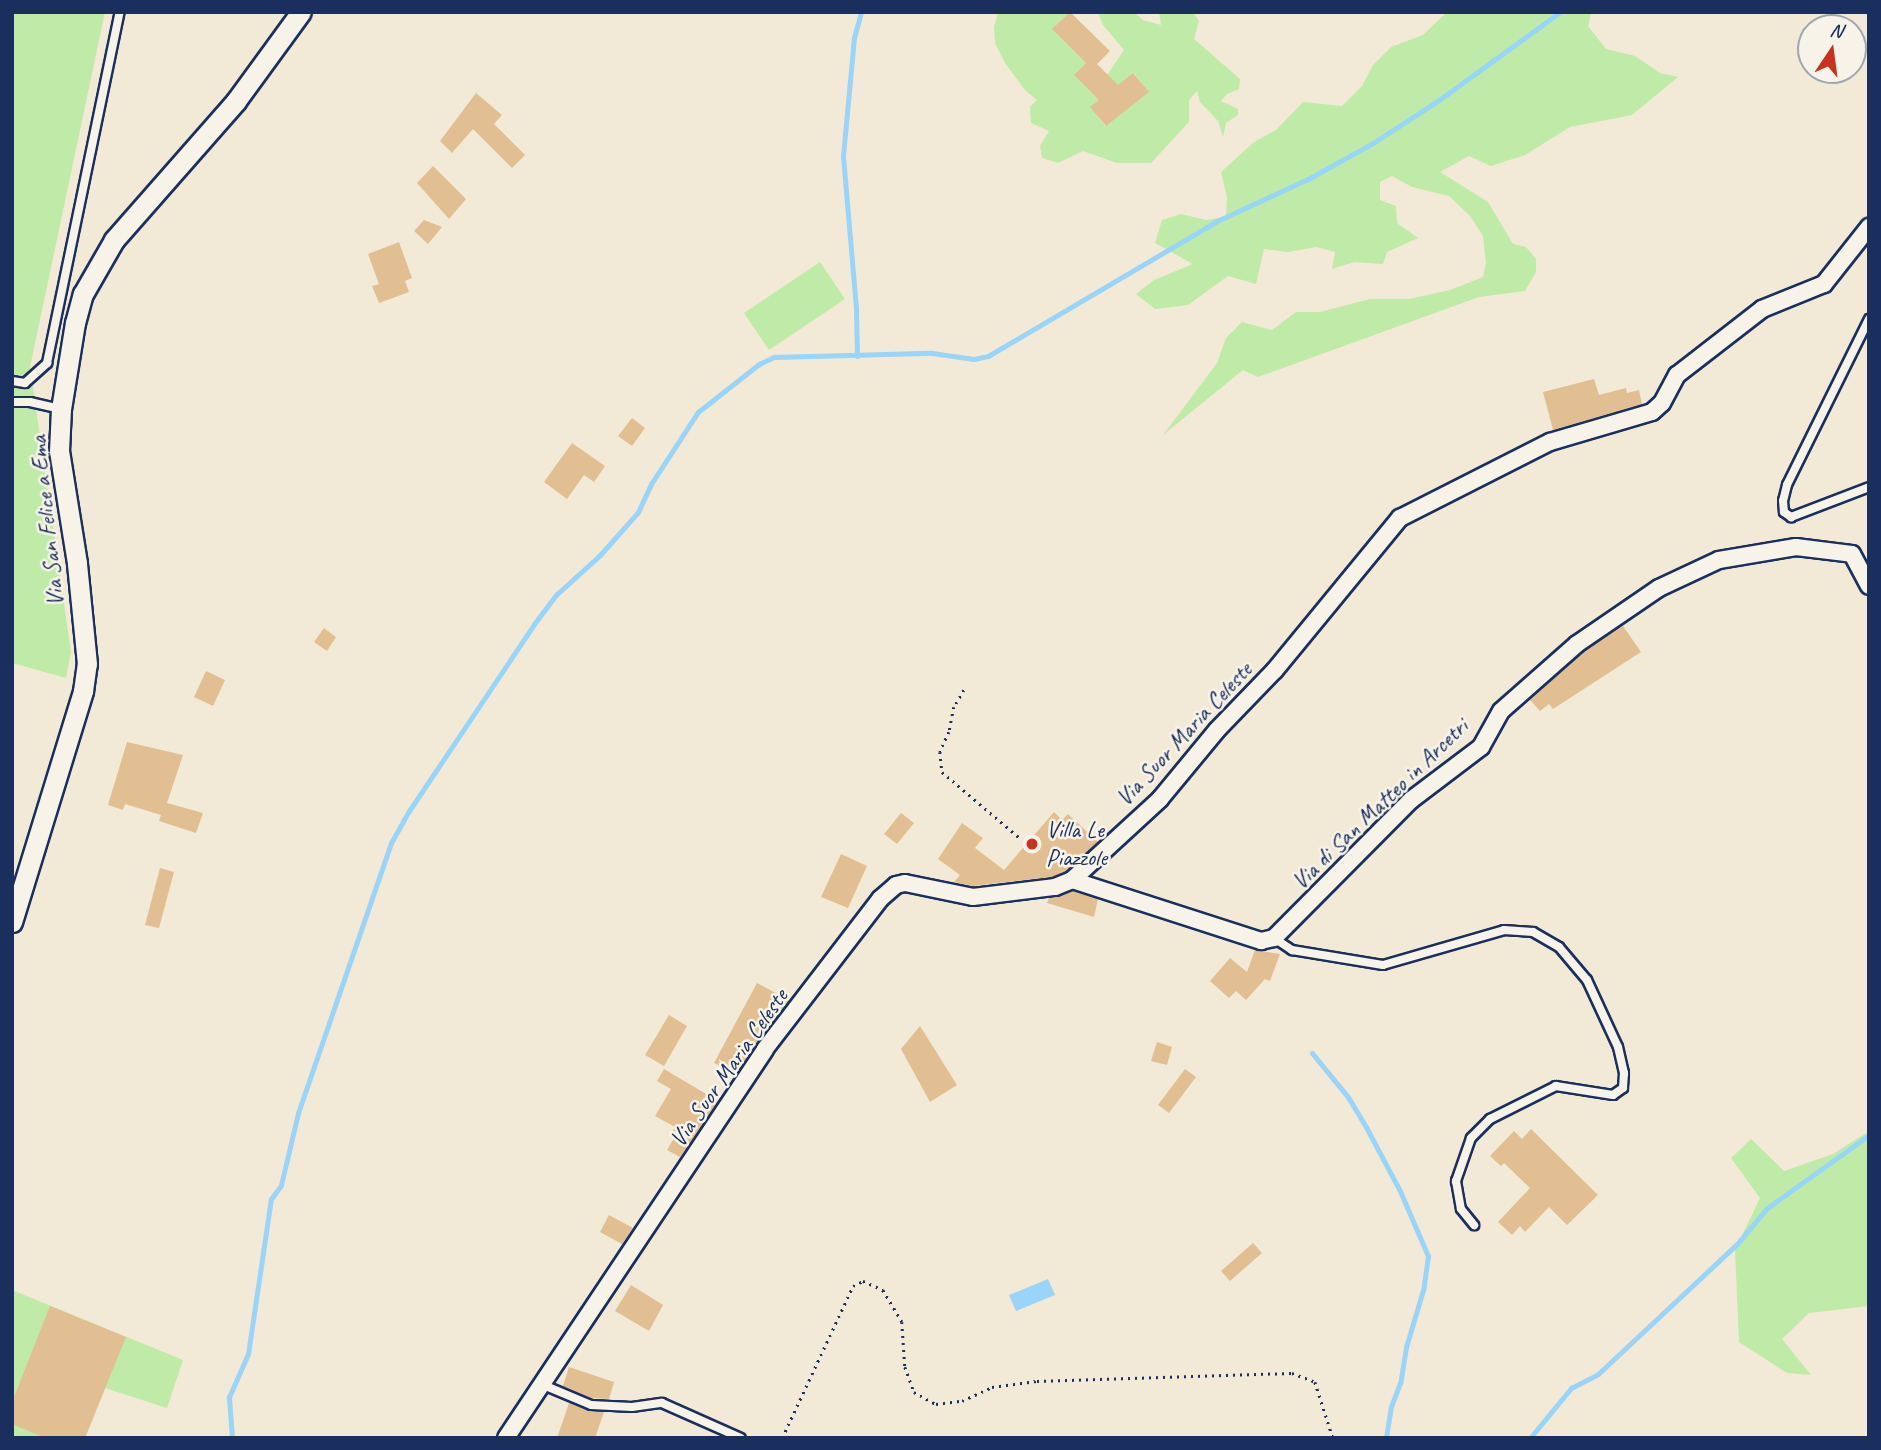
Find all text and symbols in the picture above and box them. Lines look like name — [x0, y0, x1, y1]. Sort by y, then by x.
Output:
north arrow — [1797, 14, 1867, 84]
text: N — [1828, 17, 1845, 44]
street label: Via San Felice a Ema — [24, 434, 70, 608]
street label: Via Suor Maria Celeste — [1110, 656, 1258, 812]
street label: Via di San Matteo in Arcetri — [1286, 712, 1474, 896]
place label: Villa Le Piazzole — [1046, 816, 1107, 872]
marker: Villa Le Piazzole — [1024, 836, 1040, 852]
street label: Via Suor Maria Celeste — [664, 983, 794, 1153]

